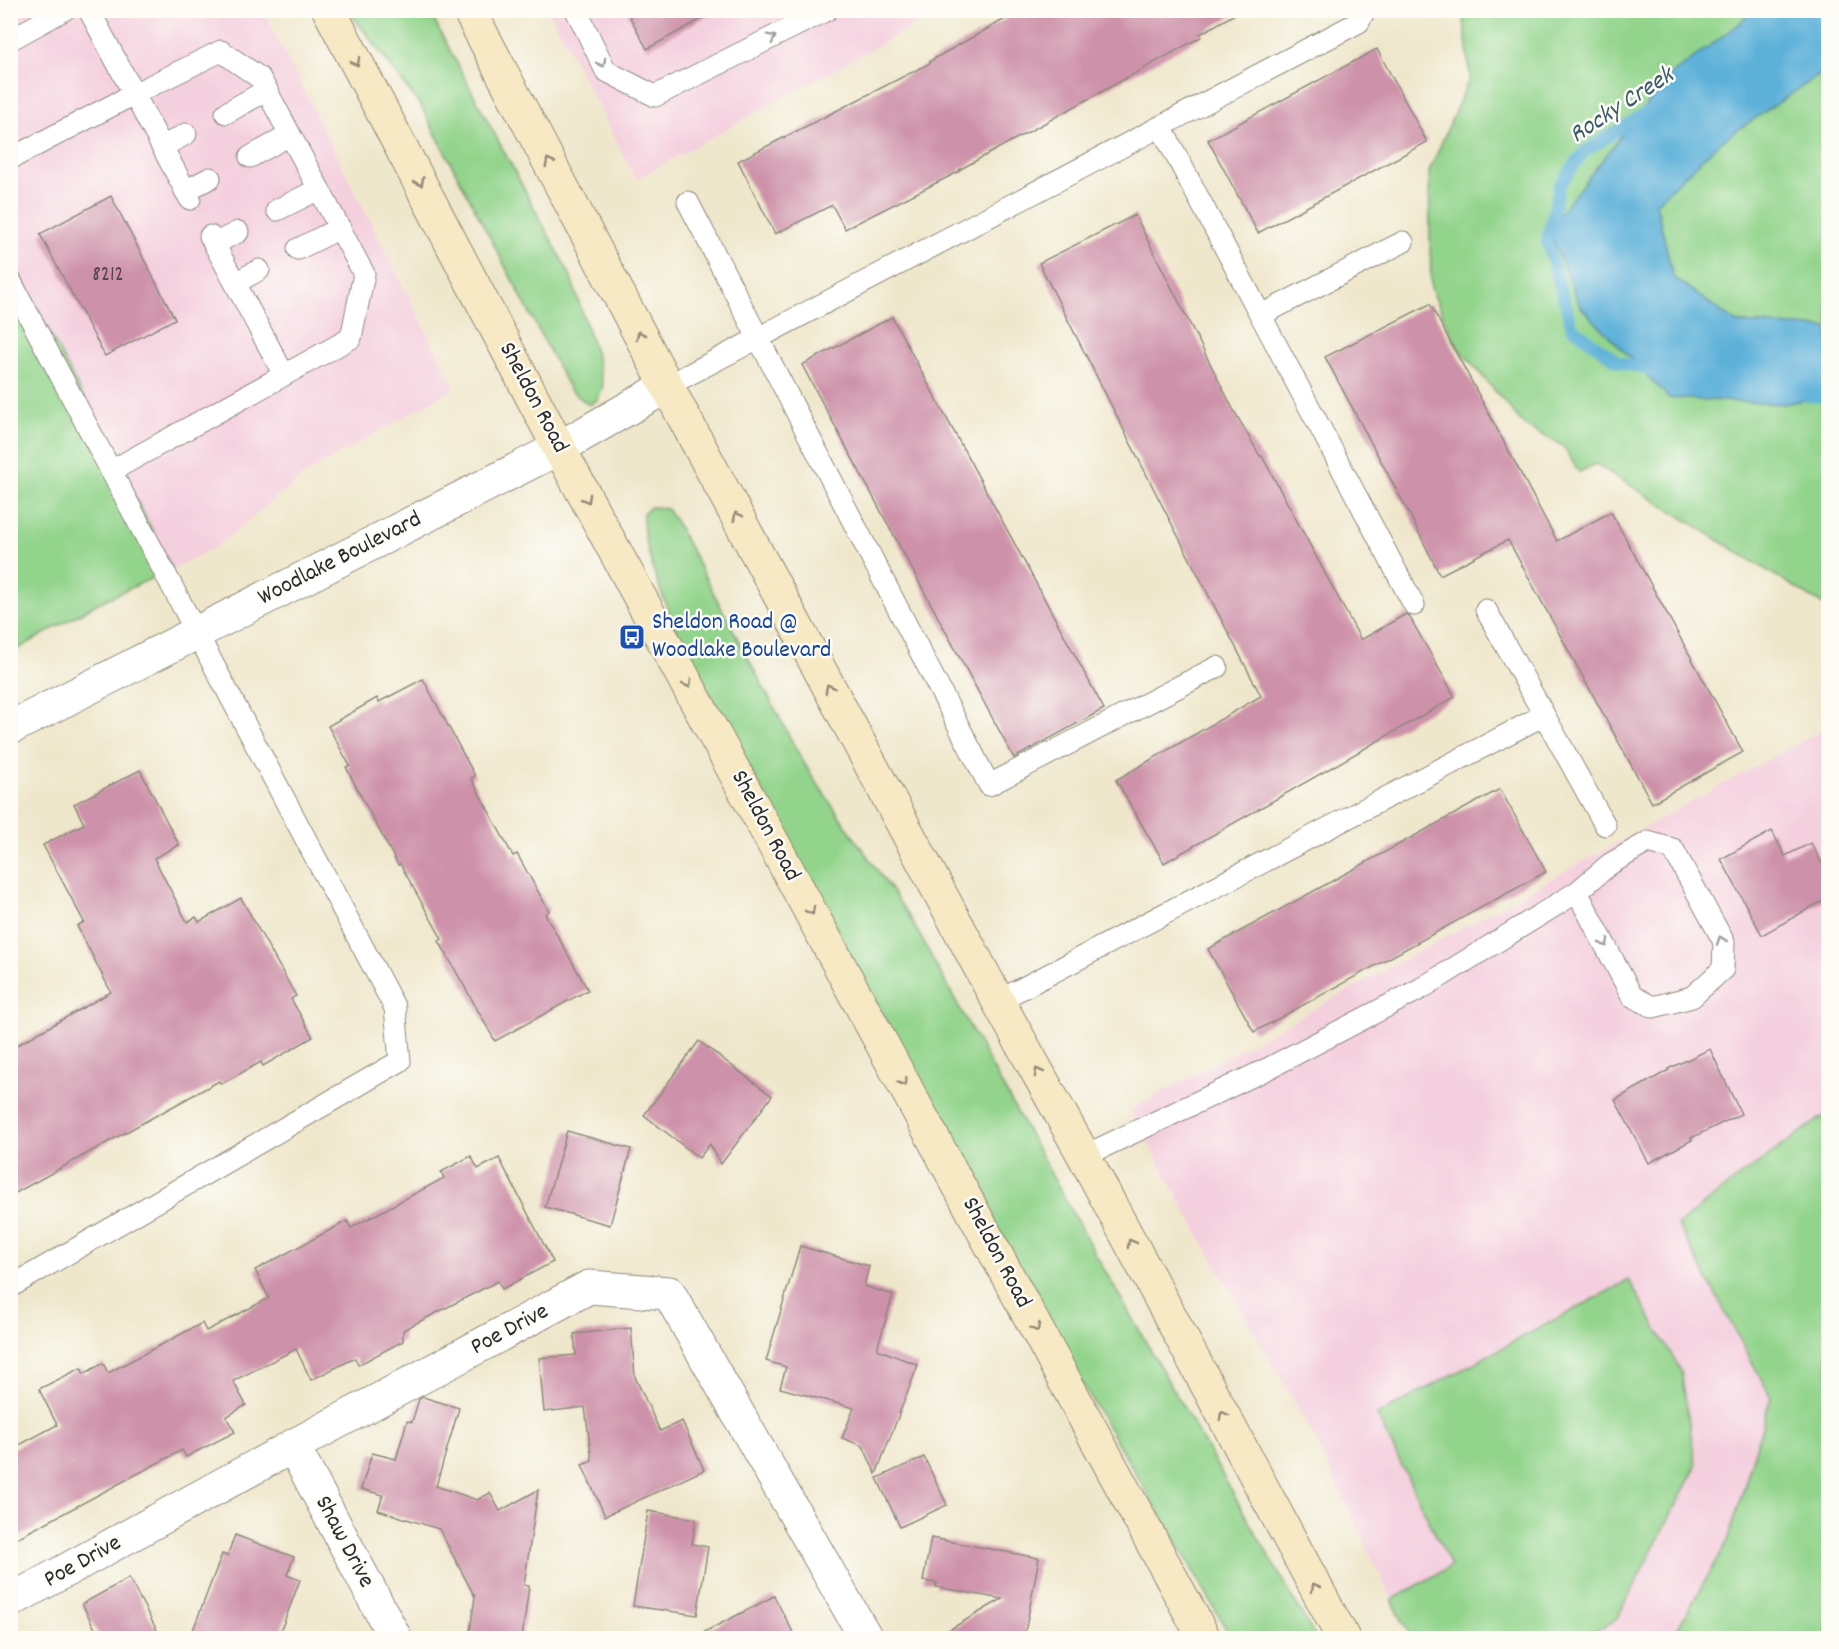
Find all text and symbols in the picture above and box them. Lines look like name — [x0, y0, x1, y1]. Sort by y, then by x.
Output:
one-way arrow — [766, 34, 776, 45]
one-way arrow — [349, 56, 361, 67]
one-way arrow — [595, 57, 606, 67]
water label: Rocky Creek — [1563, 57, 1683, 154]
one-way arrow — [545, 158, 556, 168]
one-way arrow — [412, 176, 424, 187]
house number: 8212 — [92, 261, 124, 291]
one-way arrow — [636, 330, 647, 341]
street label: Sheldon Road — [490, 336, 576, 460]
one-way arrow — [580, 493, 591, 503]
street label: Woodlake Boulevard — [252, 503, 428, 615]
one-way arrow — [733, 512, 744, 522]
place label: Sheldon Road @ Woodlake Boulevard — [652, 606, 831, 668]
bus stop icon: Sheldon Road @ Woodlake Boulevard — [617, 622, 647, 652]
one-way arrow — [681, 677, 692, 688]
one-way arrow — [825, 683, 836, 694]
street label: Sheldon Road — [722, 764, 808, 888]
one-way arrow — [804, 904, 815, 915]
one-way arrow — [1715, 935, 1728, 945]
one-way arrow — [1598, 937, 1609, 948]
one-way arrow — [1034, 1068, 1045, 1078]
one-way arrow — [896, 1076, 907, 1086]
street label: Sheldon Road — [953, 1191, 1039, 1315]
one-way arrow — [1127, 1239, 1138, 1249]
street label: Poe Drive — [465, 1295, 555, 1365]
one-way arrow — [1029, 1321, 1040, 1332]
one-way arrow — [1219, 1411, 1230, 1421]
street label: Shaw Drive — [306, 1490, 382, 1594]
street label: Poe Drive — [38, 1527, 128, 1597]
one-way arrow — [1311, 1583, 1322, 1593]

